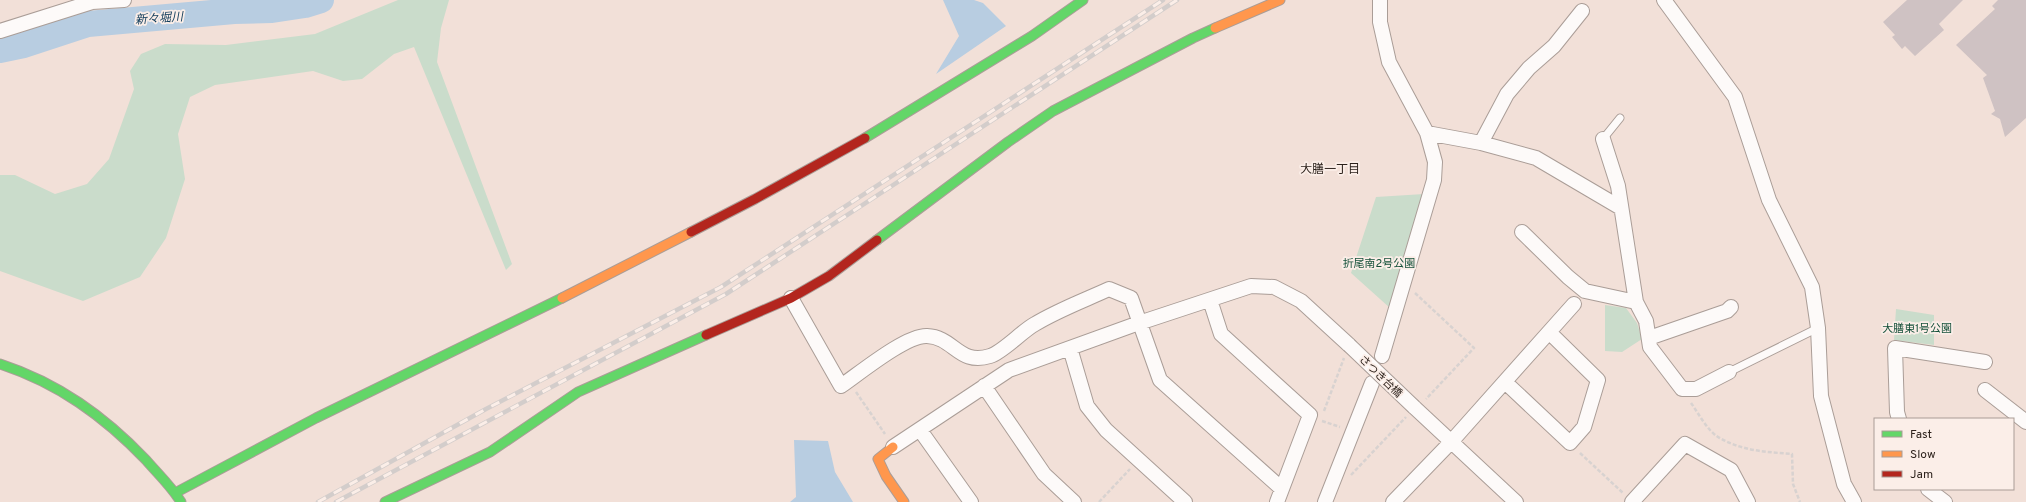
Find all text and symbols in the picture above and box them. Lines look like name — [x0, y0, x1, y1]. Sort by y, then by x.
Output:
water label: 新々堀川 — [135, 9, 186, 29]
district label: 大膳一丁目 — [1300, 162, 1360, 178]
park label: 折尾南2号公園 — [1343, 257, 1415, 271]
park label: 大膳東1号公園 — [1882, 322, 1952, 336]
street label: さつき台橋 — [1356, 353, 1405, 401]
legend — [1874, 418, 2014, 490]
text: Fast — [1910, 427, 1932, 443]
text: Slow — [1910, 447, 1936, 463]
text: Jam — [1910, 467, 1933, 483]

